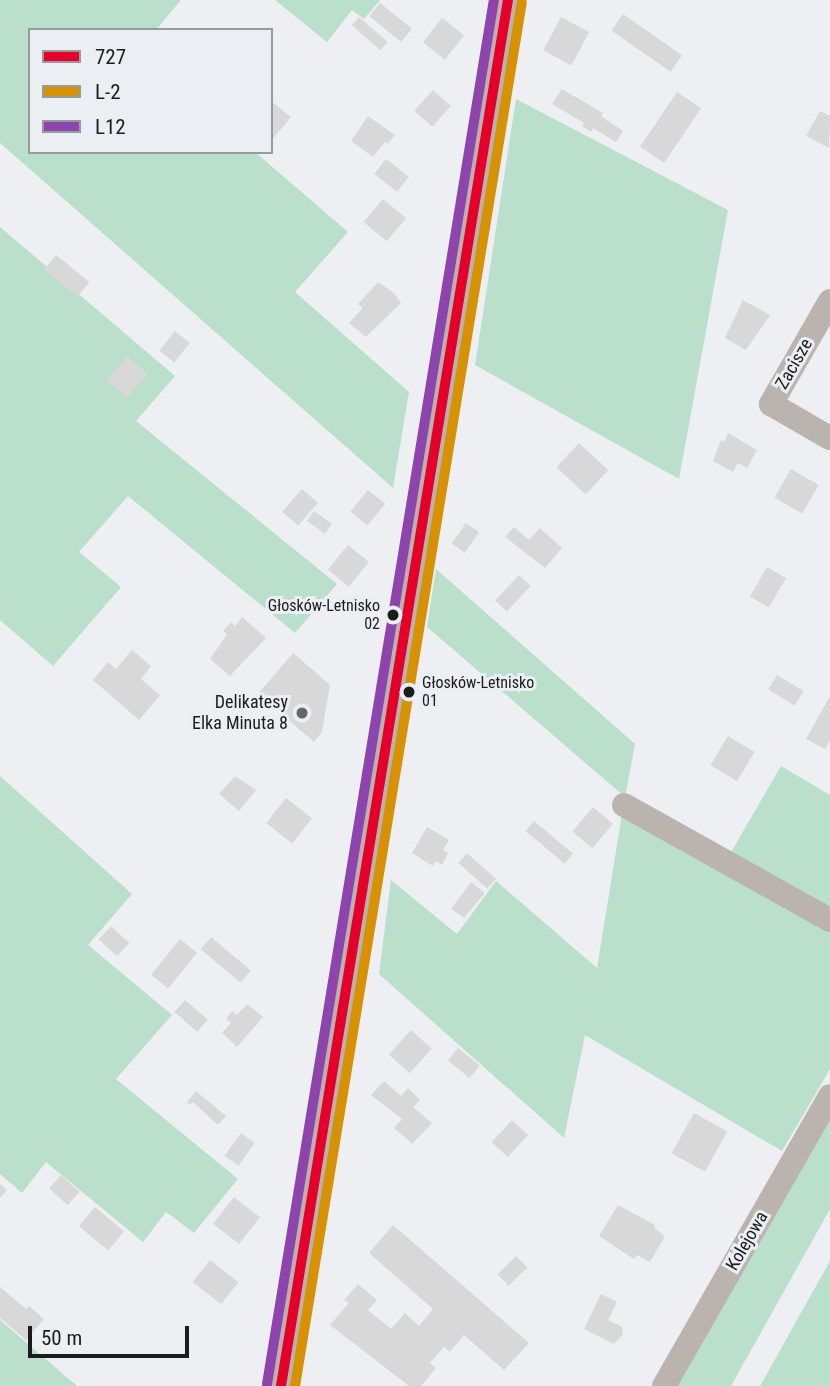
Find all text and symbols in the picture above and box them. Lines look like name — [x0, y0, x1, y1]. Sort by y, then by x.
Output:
legend — [28, 28, 273, 154]
text: 727 — [95, 45, 126, 69]
text: L-2 — [95, 80, 121, 104]
text: L12 — [95, 115, 126, 139]
street label: Zacisze — [771, 335, 817, 393]
place label: Głosków-Letnisko 02 — [268, 596, 380, 634]
marker: Głosków-Letnisko 02 — [386, 608, 400, 622]
place label: Głosków-Letnisko 01 — [422, 673, 534, 711]
marker: Głosków-Letnisko 01 — [402, 685, 416, 699]
place label: Delikatesy Elka Minuta 8 — [192, 692, 288, 734]
marker: Delikatesy Elka Minuta 8 — [294, 705, 310, 721]
street label: Kolejowa — [722, 1208, 772, 1274]
scale bar — [32, 1312, 192, 1356]
text: 50 m — [41, 1326, 82, 1350]

